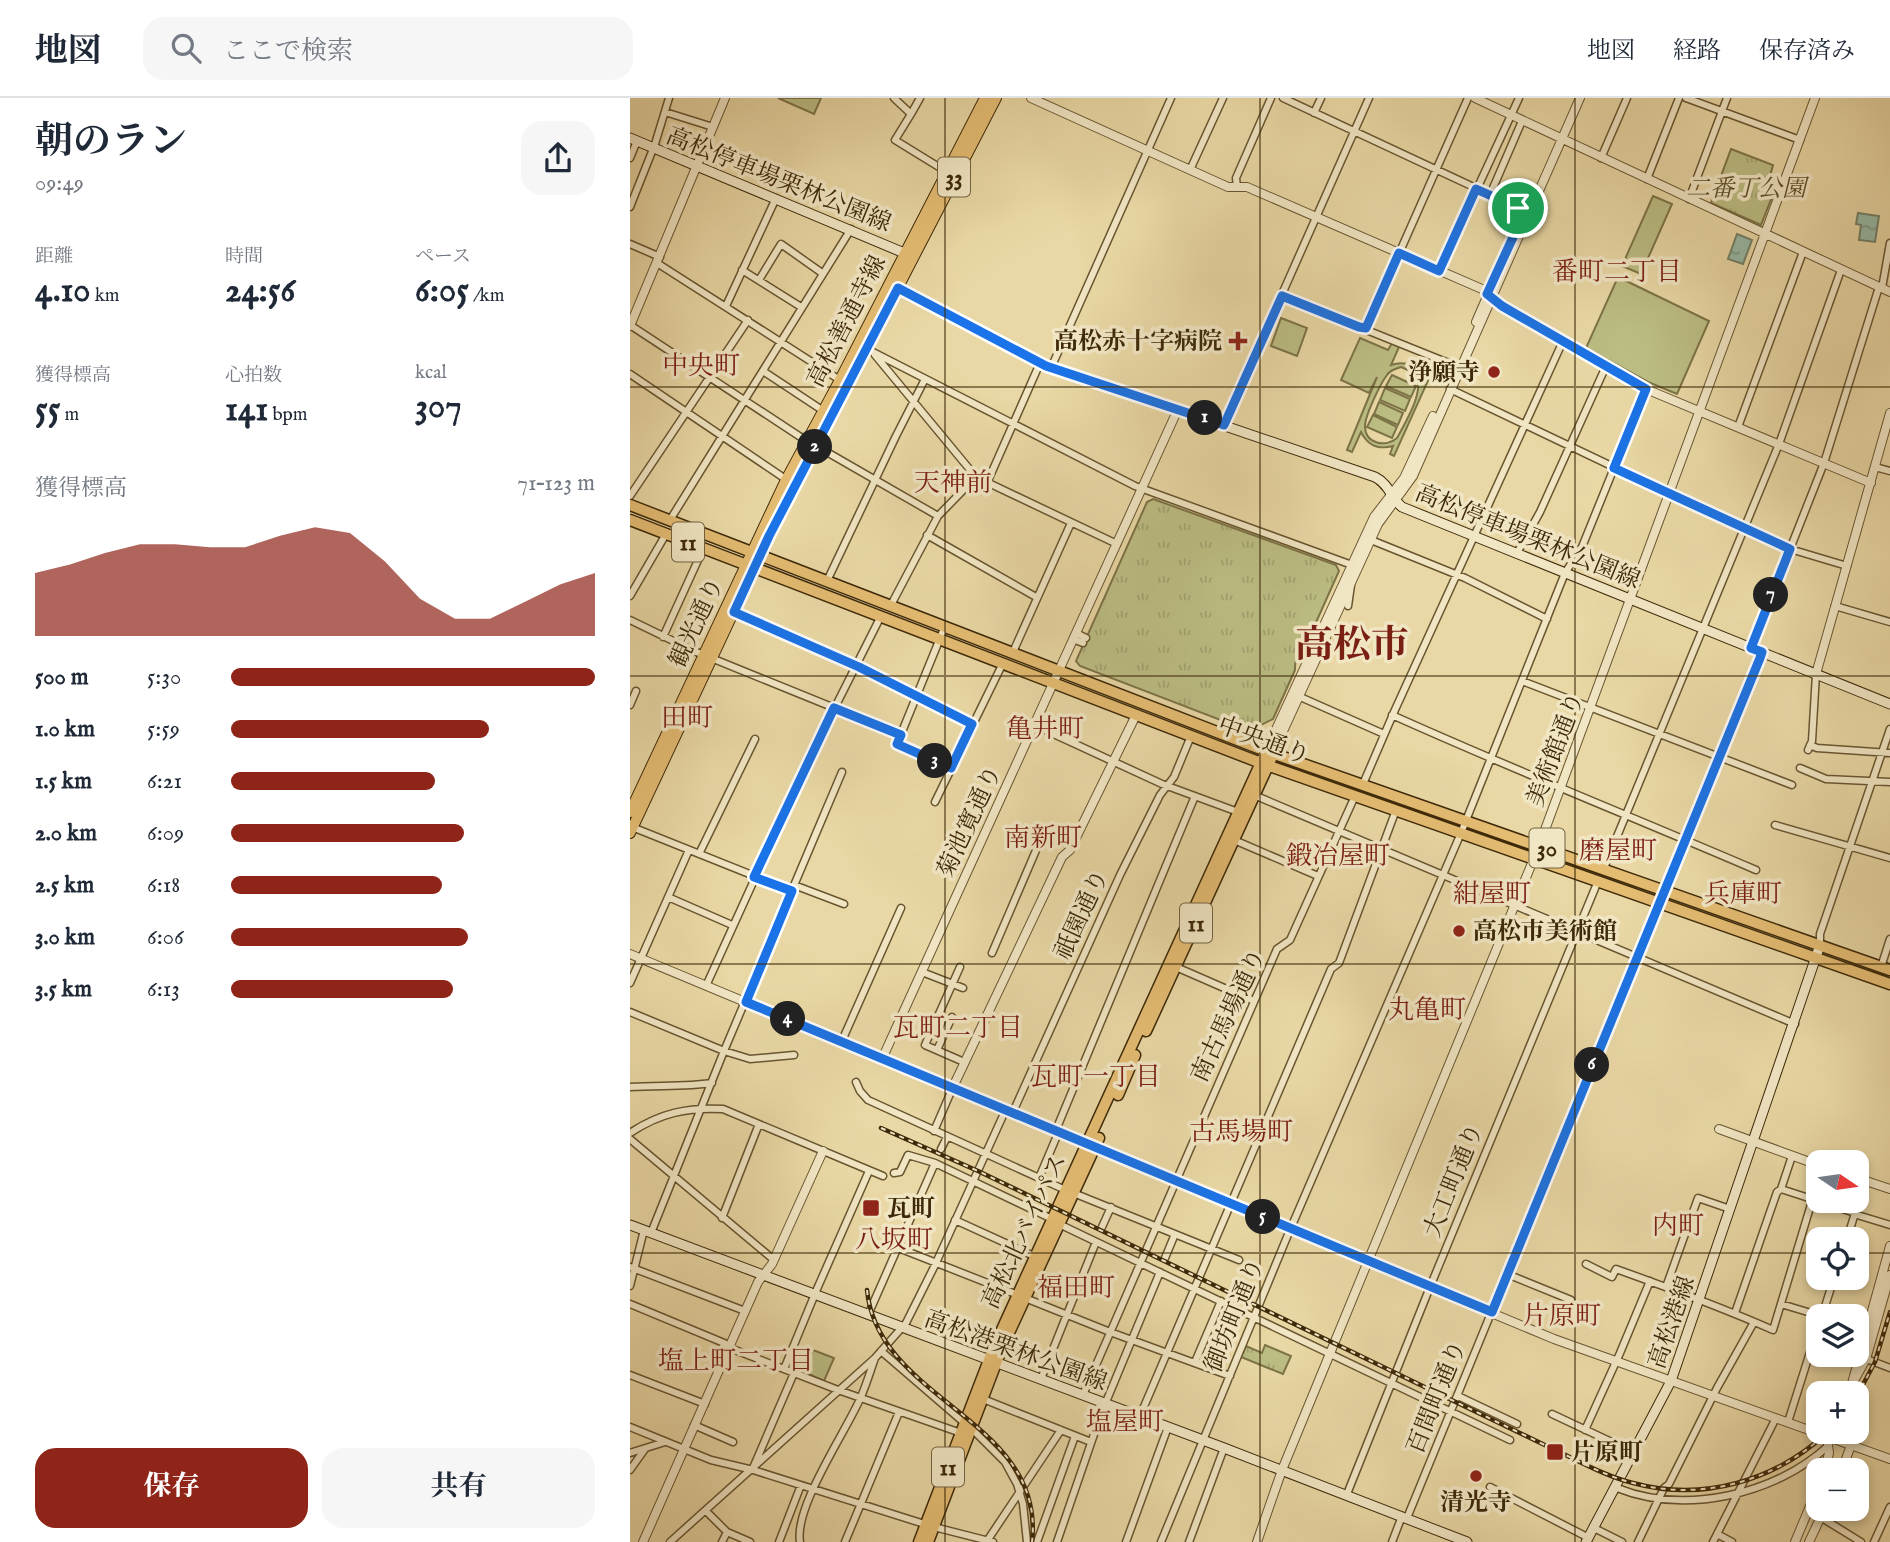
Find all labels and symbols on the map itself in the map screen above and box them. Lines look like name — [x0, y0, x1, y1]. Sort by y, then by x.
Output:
street label: 高松停車場栗林公園線 — [661, 121, 896, 240]
road number: 33 — [938, 158, 970, 197]
park label: 二番丁公園 — [1686, 174, 1810, 205]
pin — [1488, 178, 1548, 238]
street label: 高松善通寺線 — [801, 250, 894, 393]
district label: 番町二丁目 — [1552, 256, 1682, 289]
place label: 高松赤十字病院 — [1054, 327, 1222, 358]
marker: 高松赤十字病院 — [1228, 331, 1248, 351]
district label: 中央町 — [662, 350, 740, 383]
place label: 浄願寺 — [1408, 358, 1480, 389]
marker: 浄願寺 — [1486, 364, 1502, 380]
pin: 1 — [1188, 400, 1222, 436]
pin: 2 — [798, 430, 832, 464]
district label: 天神前 — [914, 467, 992, 500]
street label: 高松停車場栗林公園線 — [1410, 478, 1645, 597]
road number: 11 — [672, 522, 704, 562]
street label: 観光通り — [663, 573, 732, 673]
pin: 7 — [1754, 578, 1788, 612]
district label: 高松市 — [1295, 623, 1409, 671]
street label: 美術館通り — [1520, 688, 1592, 811]
district label: 田町 — [661, 702, 713, 735]
street label: 中央通り — [1213, 710, 1314, 772]
district label: 亀井町 — [1006, 713, 1084, 746]
pin: 3 — [918, 744, 952, 778]
street label: 菊池寛通り — [931, 761, 1010, 883]
district label: 南新町 — [1004, 822, 1082, 855]
road number: 30 — [1530, 828, 1564, 868]
district label: 磨屋町 — [1579, 835, 1657, 868]
district label: 鍛冶屋町 — [1286, 840, 1390, 873]
street label: 祇園通り — [1048, 865, 1117, 965]
district label: 紺屋町 — [1453, 878, 1531, 911]
district label: 兵庫町 — [1704, 878, 1782, 911]
road number: 11 — [1180, 904, 1212, 943]
place label: 高松市美術館 — [1473, 917, 1617, 948]
marker: 高松市美術館 — [1451, 923, 1467, 939]
street label: 南古馬場通り — [1185, 944, 1274, 1087]
district label: 丸亀町 — [1388, 994, 1466, 1027]
pin: 4 — [770, 1002, 806, 1037]
district label: 瓦町二丁目 — [893, 1012, 1023, 1045]
pin: 6 — [1574, 1048, 1609, 1082]
district label: 瓦町一丁目 — [1031, 1061, 1161, 1094]
district label: 古馬場町 — [1189, 1116, 1293, 1149]
street label: 大工町通り — [1418, 1119, 1491, 1242]
street label: 高松北バイパス — [976, 1149, 1075, 1314]
north arrow — [1806, 1150, 1869, 1213]
place label: 瓦町 — [887, 1194, 935, 1225]
marker: 瓦町 — [861, 1198, 881, 1218]
pin: 5 — [1246, 1200, 1280, 1234]
district label: 内町 — [1652, 1210, 1704, 1243]
district label: 八坂町 — [855, 1224, 933, 1257]
street label: 御坊町通り — [1199, 1254, 1272, 1377]
district label: 福田町 — [1037, 1272, 1115, 1305]
street label: 高松港線 — [1642, 1272, 1703, 1373]
district label: 片原町 — [1523, 1300, 1601, 1333]
street label: 高松港栗林公園線 — [920, 1304, 1111, 1399]
street label: 百間町通り — [1401, 1336, 1474, 1459]
district label: 塩上町二丁目 — [658, 1345, 814, 1378]
district label: 塩屋町 — [1086, 1406, 1164, 1439]
place label: 片原町 — [1571, 1438, 1643, 1469]
marker: 片原町 — [1545, 1442, 1565, 1462]
road number: 11 — [932, 1448, 964, 1486]
marker: 清光寺 — [1468, 1468, 1484, 1484]
place label: 清光寺 — [1440, 1488, 1512, 1519]

